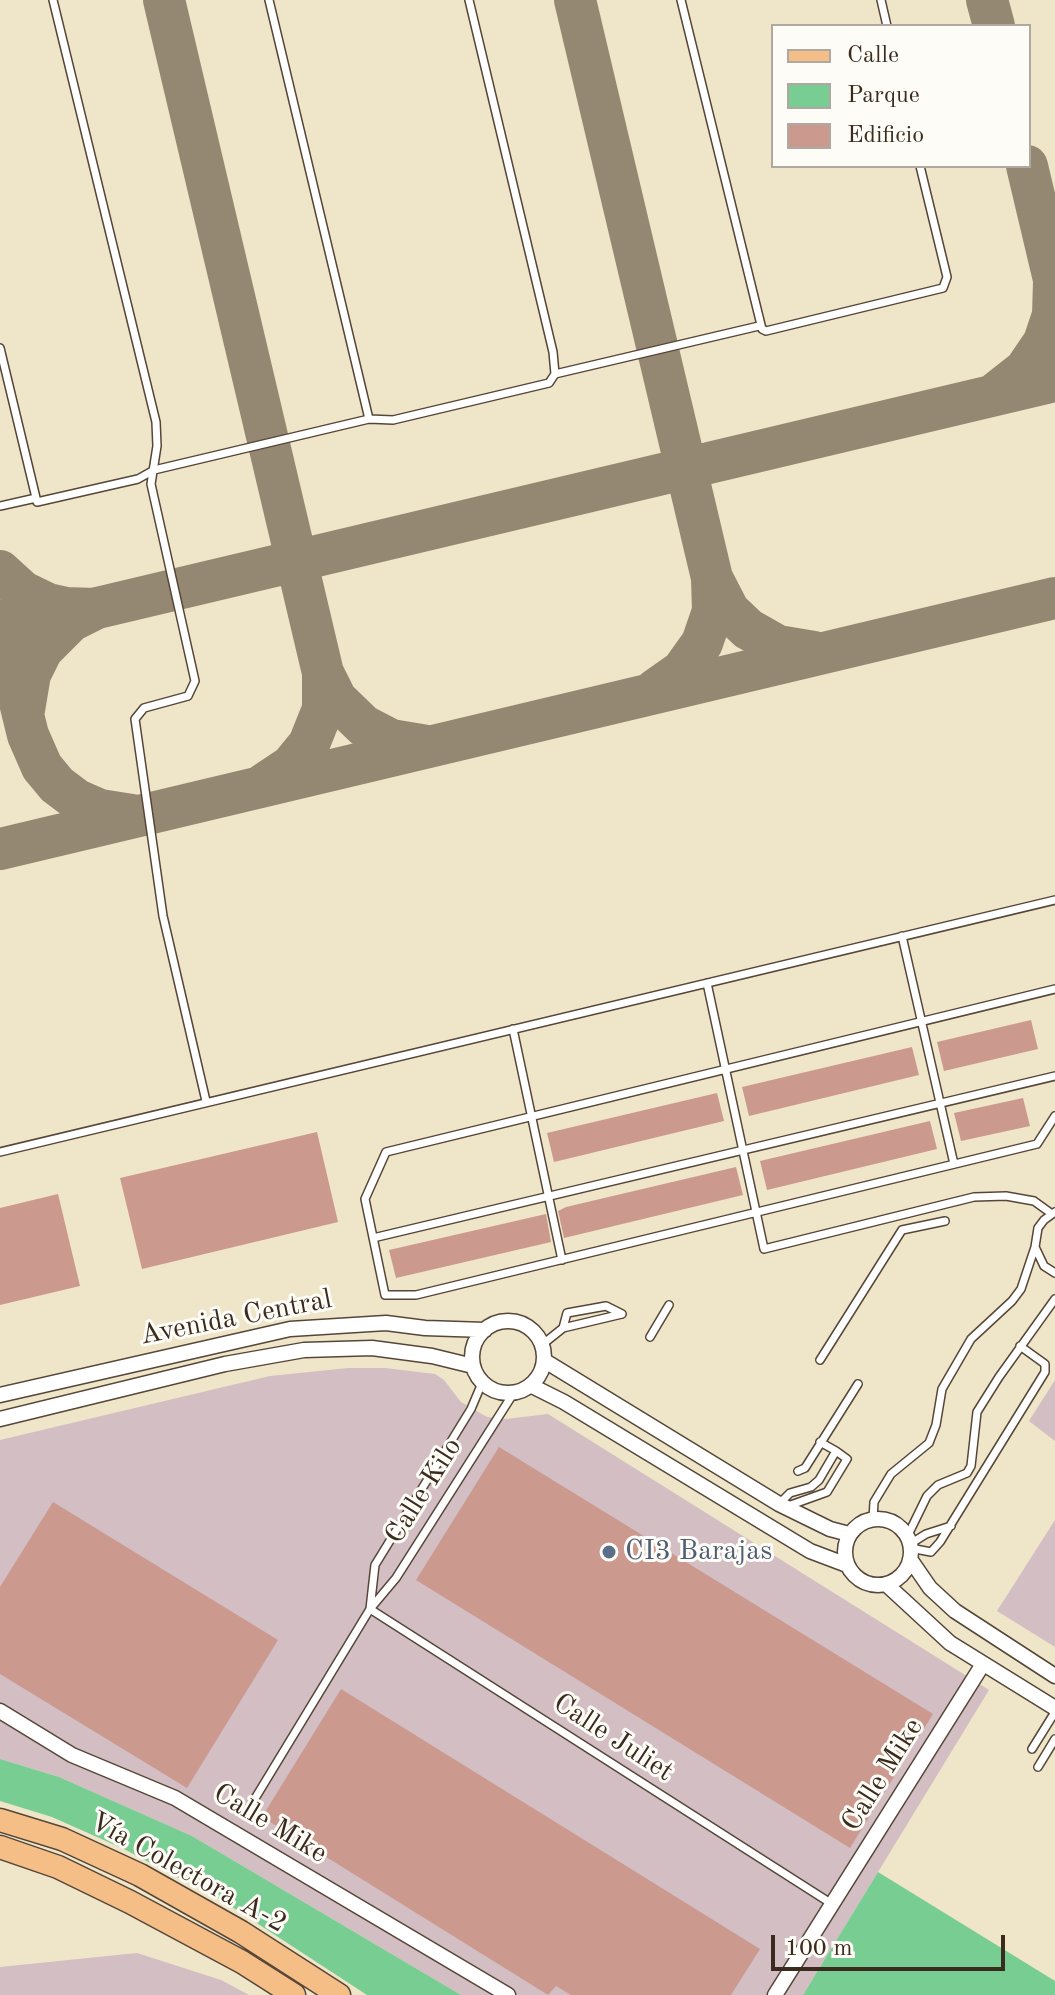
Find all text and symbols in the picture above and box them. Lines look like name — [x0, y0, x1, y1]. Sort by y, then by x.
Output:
legend — [771, 24, 1031, 168]
text: Calle — [847, 44, 899, 68]
text: Parque — [847, 84, 920, 108]
text: Edificio — [847, 124, 924, 148]
street label: Avenida Central — [137, 1283, 335, 1353]
street label: Calle Kilo — [378, 1432, 470, 1550]
place label: CI3 Barajas — [625, 1535, 772, 1569]
marker: CI3 Barajas — [600, 1543, 618, 1561]
street label: Calle Juliet — [547, 1687, 679, 1789]
street label: Calle Mike — [835, 1712, 931, 1838]
street label: Calle Mike — [207, 1777, 333, 1871]
street label: Vía Colectora A-2 — [84, 1805, 292, 1941]
scale bar — [775, 1919, 1009, 1969]
text: 100 m — [785, 1937, 853, 1961]

